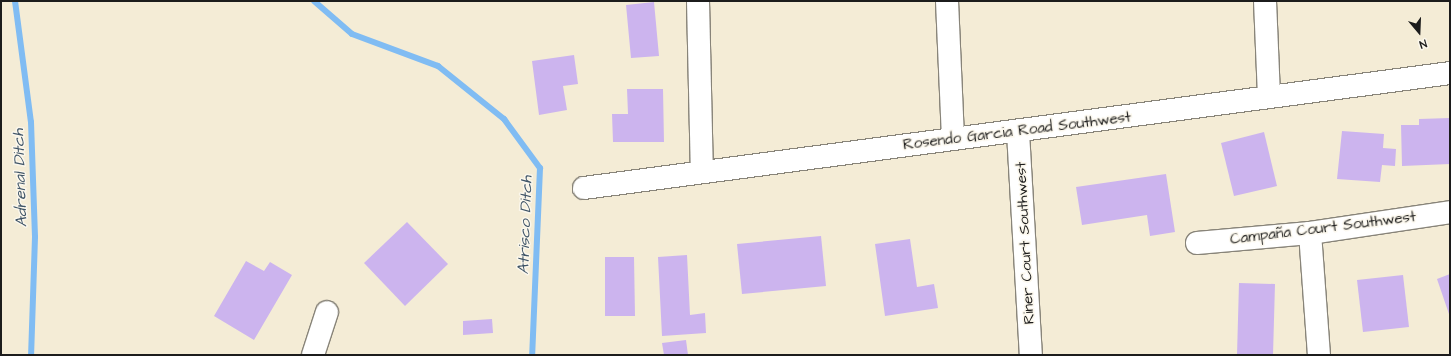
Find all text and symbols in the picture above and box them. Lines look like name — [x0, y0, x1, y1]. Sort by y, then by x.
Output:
north arrow — [1399, 12, 1439, 52]
text: N — [1417, 36, 1429, 52]
street label: Rosendo Garcia Road Southwest — [902, 108, 1132, 154]
water label: Adrenal Ditch — [9, 129, 31, 227]
street label: Riner Court Southwest — [1012, 161, 1038, 325]
water label: Atrisco Ditch — [514, 175, 536, 275]
street label: Campaña Court Southwest — [1229, 208, 1417, 248]

